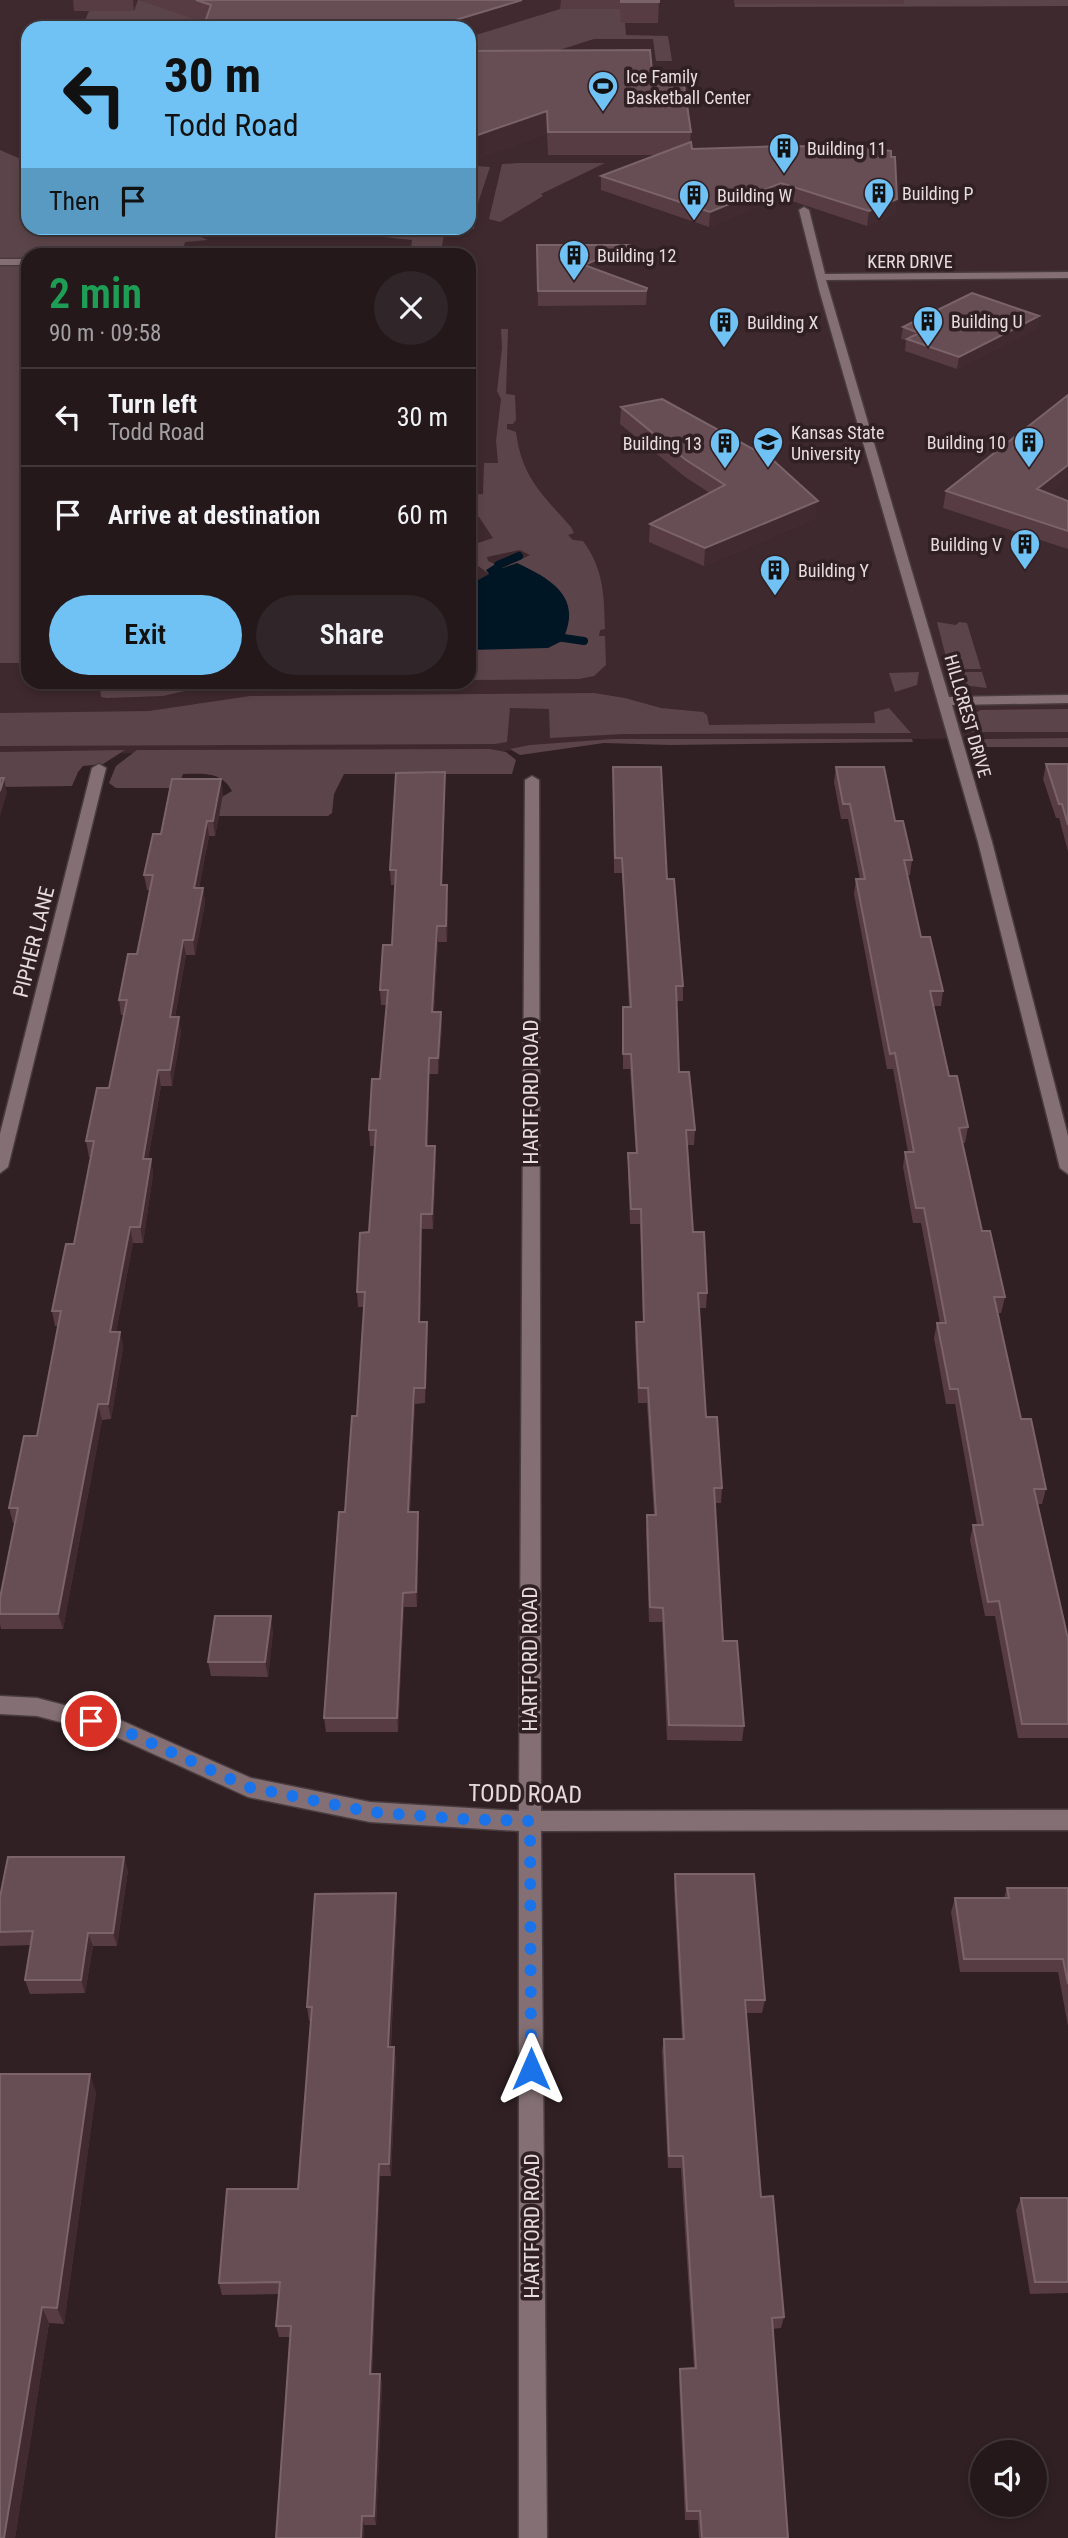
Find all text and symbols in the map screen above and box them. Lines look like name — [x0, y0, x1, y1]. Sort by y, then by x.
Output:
text: 30 m — [164, 47, 261, 104]
icon: left — [49, 49, 140, 140]
place label: Ice Family Basketball Center — [626, 66, 751, 108]
sports icon: Ice Family Basketball Center — [586, 69, 620, 113]
text: Todd Road — [164, 106, 299, 144]
building icon: Building 11 — [767, 131, 801, 175]
place label: Building 11 — [807, 138, 886, 159]
building icon: Building P — [862, 176, 896, 220]
building icon: Building W — [677, 178, 711, 222]
icon: arrive — [114, 182, 152, 220]
place label: Building P — [902, 183, 974, 204]
place label: Building W — [717, 185, 793, 206]
text: Then — [49, 186, 100, 216]
building icon: Building 12 — [557, 238, 591, 282]
place label: Building 12 — [597, 245, 676, 266]
street label: KERR DRIVE — [867, 251, 953, 272]
text: 2 min — [49, 269, 142, 318]
button: close — [374, 271, 448, 345]
building icon: Building U — [911, 304, 945, 348]
building icon: Building X — [707, 305, 741, 349]
place label: Building U — [951, 311, 1023, 332]
place label: Building X — [747, 312, 819, 333]
text: 90 m · 09:58 — [49, 320, 161, 347]
text: Turn left — [108, 389, 197, 419]
icon: left — [49, 398, 87, 436]
text: 30 m — [397, 402, 448, 432]
text: Todd Road — [108, 419, 205, 446]
place label: Kansas State University — [791, 422, 884, 464]
school or university icon: Kansas State University — [751, 425, 785, 469]
building icon: Building 10 — [1012, 425, 1046, 469]
building icon: Building 13 — [708, 426, 742, 470]
place label: Building 10 — [927, 432, 1006, 453]
place label: Building 13 — [623, 433, 702, 454]
icon: arrive — [49, 496, 87, 534]
text: Arrive at destination — [108, 500, 320, 530]
text: 60 m — [397, 500, 448, 530]
building icon: Building V — [1008, 527, 1042, 571]
place label: Building V — [930, 534, 1002, 555]
building icon: Building Y — [758, 553, 792, 597]
place label: Building Y — [798, 560, 870, 581]
button: Exit — [49, 595, 242, 675]
button: Share — [256, 595, 448, 675]
street label: HILLCREST DRIVE — [940, 652, 996, 780]
street label: PIPHER LANE — [9, 884, 59, 1000]
street label: HARTFORD ROAD — [519, 1020, 543, 1164]
street label: HARTFORD ROAD — [518, 1587, 542, 1731]
pin — [61, 1691, 121, 1751]
icon: arrive — [72, 1702, 110, 1740]
street label: TODD ROAD — [468, 1779, 582, 1809]
position arrow — [494, 2032, 568, 2106]
street label: HARTFORD ROAD — [520, 2154, 544, 2298]
map controls — [970, 2440, 1047, 2517]
button: sound — [970, 2440, 1047, 2517]

